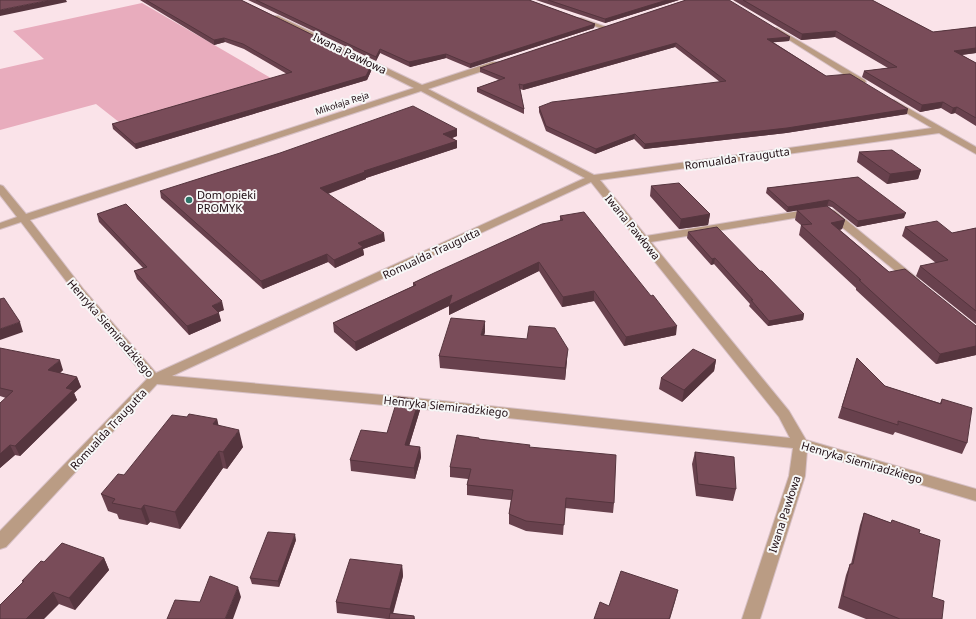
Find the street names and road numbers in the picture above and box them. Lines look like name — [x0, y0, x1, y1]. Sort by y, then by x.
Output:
street label: Iwana Pawłowa — [311, 29, 389, 77]
street label: Mikołaja Reja — [313, 88, 371, 118]
street label: Romualda Traugutta — [684, 143, 790, 173]
street label: Iwana Pawłowa — [602, 191, 664, 263]
street label: Romualda Traugutta — [380, 224, 482, 282]
street label: Henryka Siemiradzkiego — [64, 276, 158, 380]
street label: Romualda Traugutta — [66, 385, 150, 473]
street label: Henryka Siemiradzkiego — [383, 392, 509, 420]
street label: Henryka Siemiradzkiego — [800, 438, 925, 487]
street label: Iwana Pawłowa — [765, 474, 803, 554]

